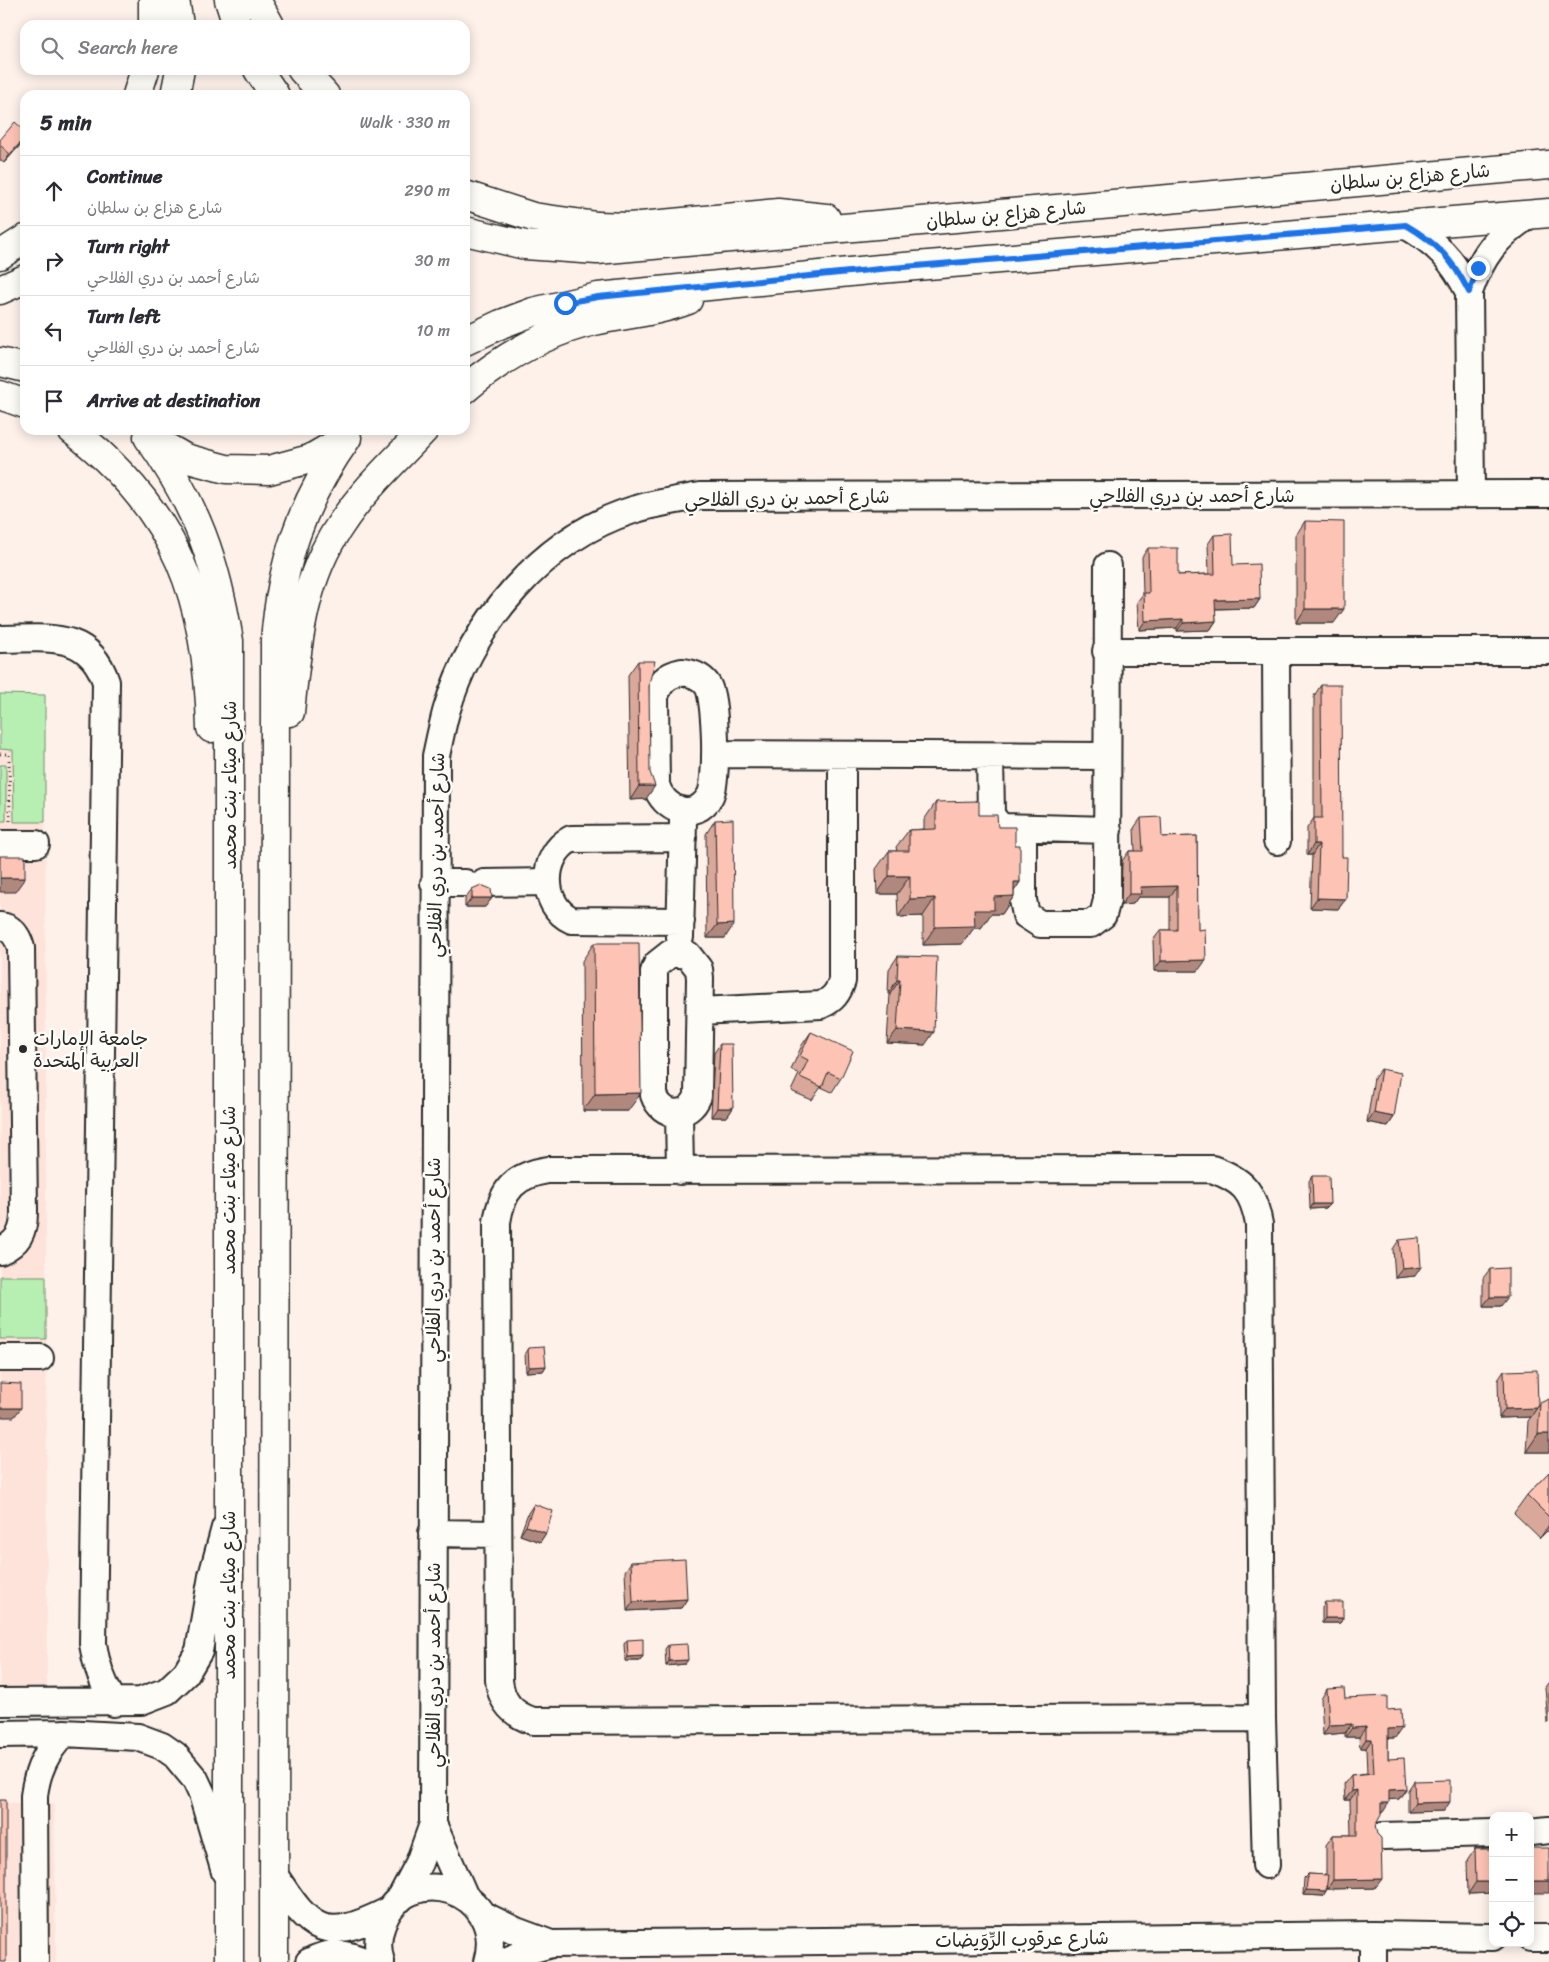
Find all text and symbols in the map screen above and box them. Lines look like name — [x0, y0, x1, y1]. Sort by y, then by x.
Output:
search box — [20, 20, 470, 75]
text: Search here — [78, 31, 178, 64]
icon: search — [38, 34, 66, 62]
text: 5 min — [40, 104, 92, 142]
text: Walk · 330 m — [360, 108, 450, 137]
street label: شارع هزاع بن سلطان — [1328, 154, 1492, 200]
text: Continue — [87, 160, 163, 193]
text: 290 m — [404, 176, 450, 205]
icon: ahead — [40, 177, 68, 205]
street label: شارع هزاع بن سلطان — [924, 191, 1088, 237]
text: شارع هزاع بن سلطان — [87, 193, 223, 222]
text: Turn right — [87, 230, 169, 263]
text: 30 m — [415, 246, 450, 275]
icon: right — [40, 247, 68, 275]
route end — [1467, 257, 1490, 280]
text: شارع أحمد بن دري الفلاحي — [87, 263, 260, 292]
route start — [554, 292, 577, 315]
text: Turn left — [87, 300, 160, 333]
text: 10 m — [417, 316, 450, 345]
icon: left — [40, 317, 68, 345]
text: شارع أحمد بن دري الفلاحي — [87, 333, 260, 362]
text: Arrive at destination — [87, 384, 260, 417]
icon: arrive — [40, 387, 68, 415]
street label: شارع أحمد بن دري الفلاحي — [1089, 479, 1295, 512]
street label: شارع أحمد بن دري الفلاحي — [684, 480, 890, 516]
street label: شارع ميثاء بنت محمد — [213, 701, 246, 869]
street label: شارع أحمد بن دري الفلاحي — [418, 752, 454, 958]
place label: جامعة الإمارات العربية المتحدة — [33, 1022, 148, 1077]
marker: جامعة الإمارات العربية المتحدة — [17, 1043, 29, 1055]
street label: شارع ميثاء بنت محمد — [212, 1106, 245, 1274]
street label: شارع أحمد بن دري الفلاحي — [417, 1157, 450, 1363]
street label: شارع ميثاء بنت محمد — [212, 1511, 245, 1679]
street label: شارع أحمد بن دري الفلاحي — [417, 1562, 450, 1768]
map controls — [1489, 1812, 1534, 1947]
button: + — [1489, 1812, 1534, 1857]
button: − — [1489, 1857, 1534, 1902]
button: locate — [1489, 1902, 1534, 1947]
street label: شارع عرقوب الرِّوَيضات — [935, 1921, 1109, 1957]

